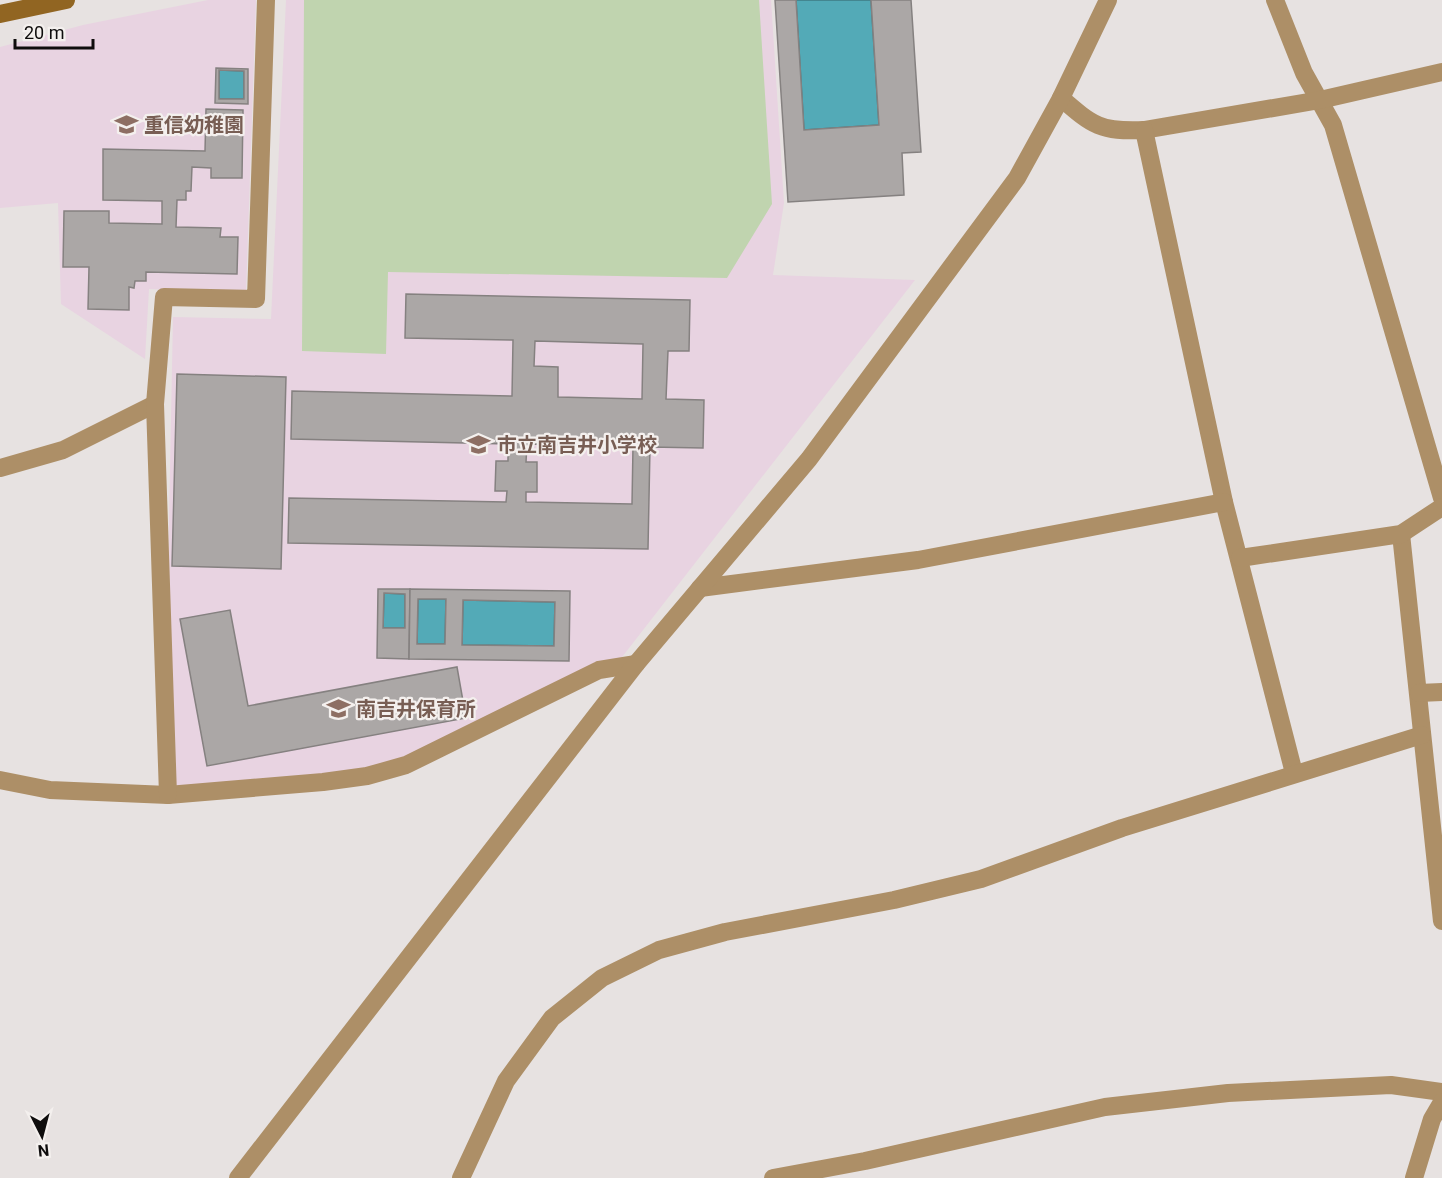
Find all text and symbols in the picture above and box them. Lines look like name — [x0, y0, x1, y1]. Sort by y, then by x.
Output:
scale bar — [15, 12, 93, 50]
text: 20 m — [24, 22, 64, 43]
school or university icon: 重信幼稚園 — [113, 112, 139, 138]
place label: 重信幼稚園 — [144, 113, 244, 137]
school or university icon: 市立南吉井小学校 — [466, 432, 492, 458]
place label: 市立南吉井小学校 — [497, 433, 657, 457]
school or university icon: 南吉井保育所 — [325, 696, 351, 722]
place label: 南吉井保育所 — [356, 697, 476, 721]
north arrow — [12, 1106, 72, 1166]
text: N — [37, 1140, 50, 1160]

